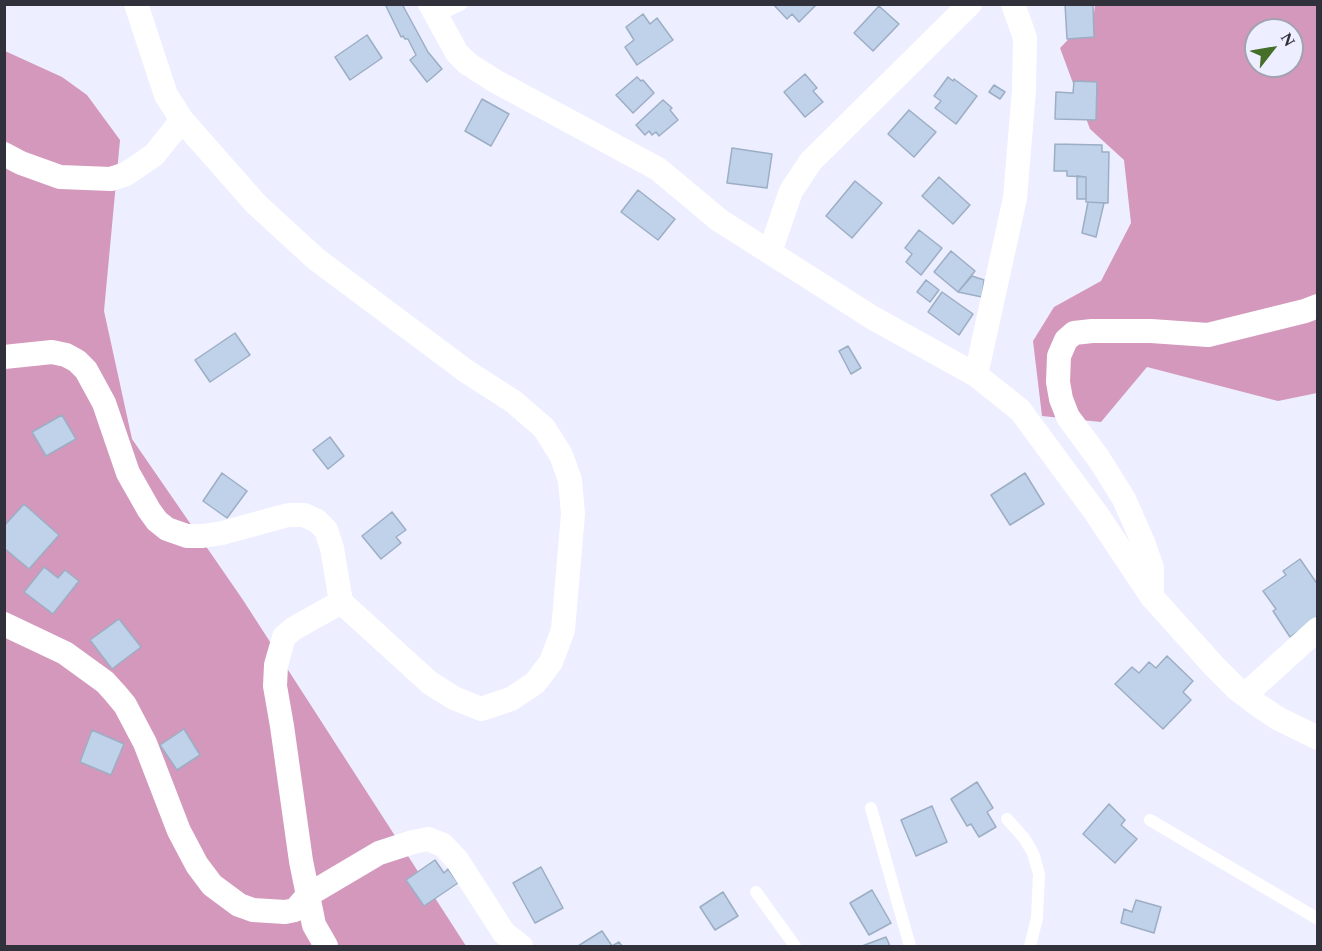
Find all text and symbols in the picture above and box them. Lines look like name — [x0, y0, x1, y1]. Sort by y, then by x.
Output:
north arrow — [1244, 18, 1304, 78]
text: N — [1274, 28, 1301, 52]

